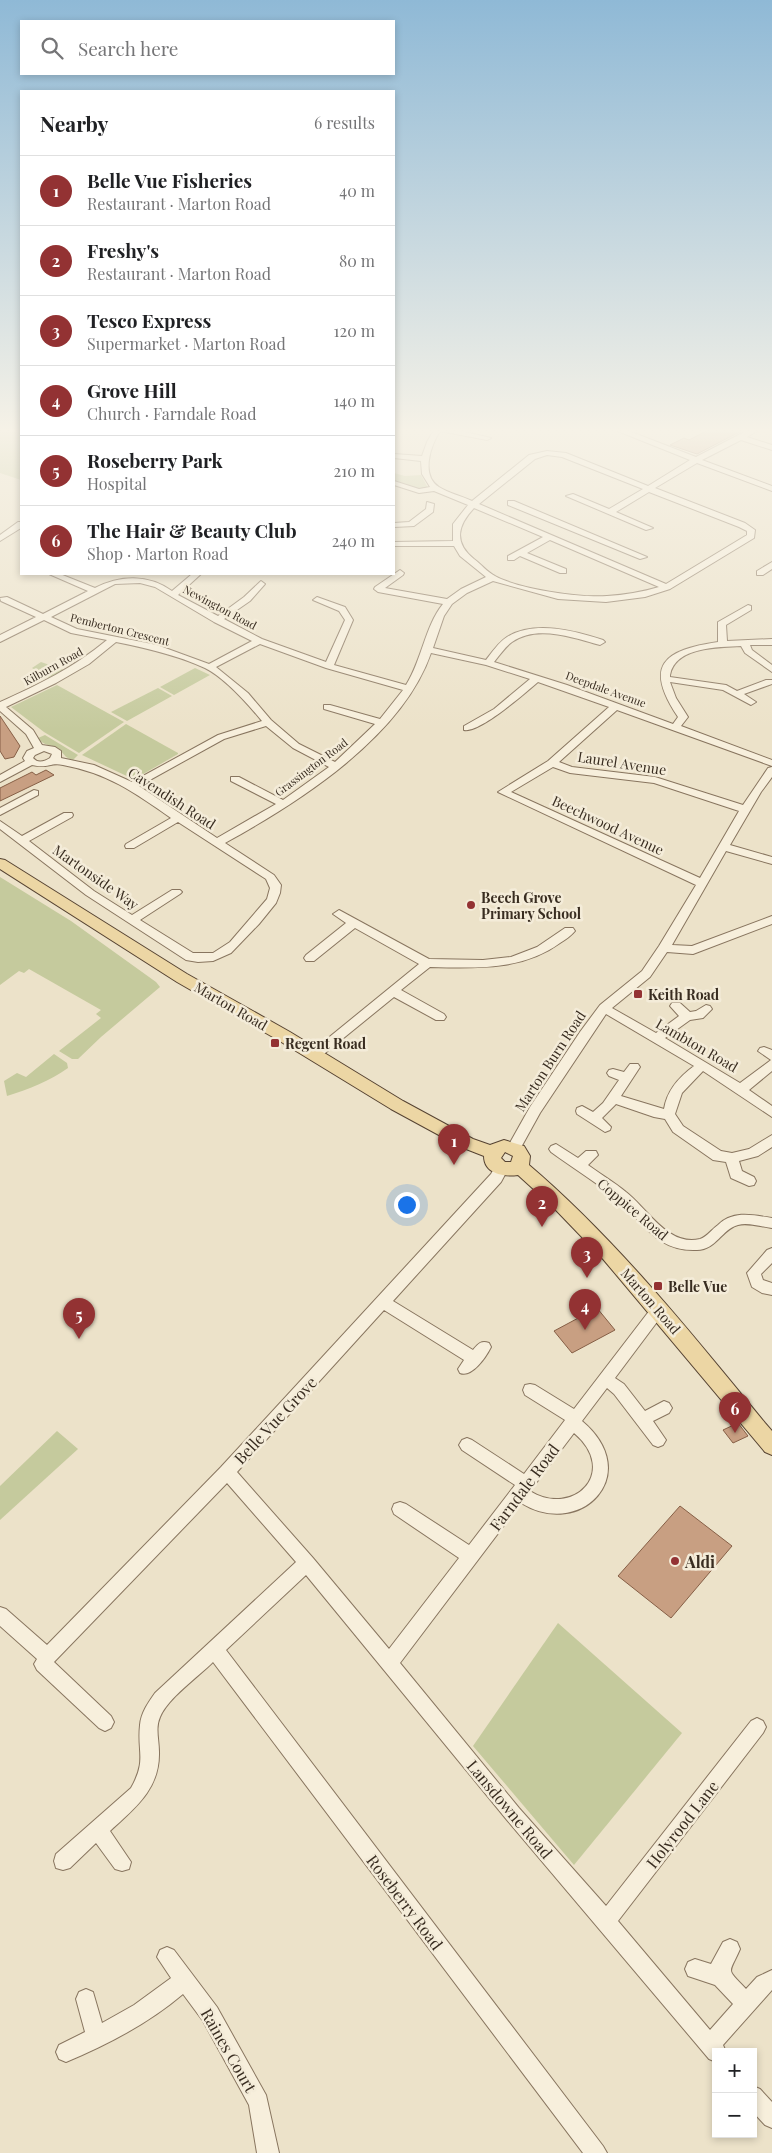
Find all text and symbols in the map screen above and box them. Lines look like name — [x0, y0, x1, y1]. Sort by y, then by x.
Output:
search box — [20, 20, 395, 75]
icon: search — [38, 34, 66, 62]
text: Search here — [78, 35, 178, 61]
text: Nearby — [40, 109, 109, 137]
text: 6 results — [314, 112, 375, 133]
text: Belle Vue Fisheries — [87, 167, 252, 193]
text: 1 — [53, 180, 59, 201]
text: 40 m — [339, 180, 375, 201]
text: Restaurant · Marton Road — [87, 193, 271, 214]
text: Freshy's — [87, 237, 159, 263]
text: 2 — [52, 250, 60, 271]
text: 80 m — [339, 250, 375, 271]
text: Restaurant · Marton Road — [87, 263, 271, 284]
text: Tesco Express — [87, 307, 211, 333]
text: 3 — [52, 320, 60, 341]
text: 120 m — [334, 320, 375, 341]
text: Supermarket · Marton Road — [87, 333, 286, 354]
text: Grove Hill — [87, 377, 177, 403]
text: 4 — [52, 390, 60, 411]
text: 140 m — [333, 390, 375, 411]
text: Church · Farndale Road — [87, 403, 257, 424]
text: Roseberry Park — [87, 447, 223, 473]
text: 5 — [52, 460, 60, 481]
text: 210 m — [334, 460, 375, 481]
text: Hospital — [87, 473, 147, 494]
text: The Hair & Beauty Club — [87, 517, 297, 543]
text: 6 — [52, 530, 60, 551]
text: 240 m — [332, 530, 375, 551]
text: Shop · Marton Road — [87, 543, 229, 564]
street label: Newington Road — [181, 581, 260, 633]
street label: Pemberton Crescent — [69, 609, 171, 649]
street label: Kilburn Road — [21, 643, 86, 688]
street label: Deepdale Avenue — [564, 667, 649, 711]
street label: Grassington Road — [271, 734, 351, 799]
street label: Laurel Avenue — [576, 747, 668, 779]
street label: Cavendish Road — [125, 763, 219, 833]
street label: Beechwood Avenue — [549, 791, 667, 859]
street label: Martonside Way — [49, 840, 143, 914]
place label: Beech Grove Primary School — [481, 888, 582, 923]
marker: Beech Grove Primary School — [465, 899, 477, 911]
street label: Marton Road — [191, 977, 271, 1035]
place label: Keith Road — [648, 985, 720, 1004]
marker: Keith Road — [632, 988, 644, 1000]
street label: Marton Burn Road — [510, 1007, 590, 1115]
street label: Lambton Road — [652, 1014, 742, 1076]
place label: Regent Road — [285, 1034, 367, 1053]
marker: Regent Road — [269, 1037, 281, 1049]
pin: 1 — [438, 1124, 470, 1165]
street label: Coppice Road — [594, 1174, 672, 1244]
pin: 2 — [526, 1186, 558, 1227]
your location — [394, 1192, 420, 1218]
pin: 3 — [571, 1237, 603, 1278]
street label: Marton Road — [617, 1264, 685, 1338]
place label: Belle Vue — [668, 1277, 727, 1296]
marker: Belle Vue — [652, 1280, 664, 1292]
pin: 4 — [569, 1289, 601, 1330]
pin: 5 — [63, 1298, 95, 1339]
street label: Belle Vue Grove — [229, 1372, 321, 1468]
pin: 6 — [719, 1392, 751, 1433]
street label: Farndale Road — [484, 1439, 564, 1535]
place label: Aldi — [684, 1551, 715, 1572]
marker: Aldi — [669, 1555, 681, 1567]
street label: Lansdowne Road — [463, 1755, 557, 1863]
street label: Holyrood Lane — [641, 1776, 723, 1872]
street label: Roseberry Road — [362, 1850, 448, 1954]
street label: Raines Court — [196, 2004, 262, 2096]
map controls — [712, 2048, 757, 2138]
button: + — [712, 2048, 757, 2093]
button: − — [712, 2093, 757, 2138]

